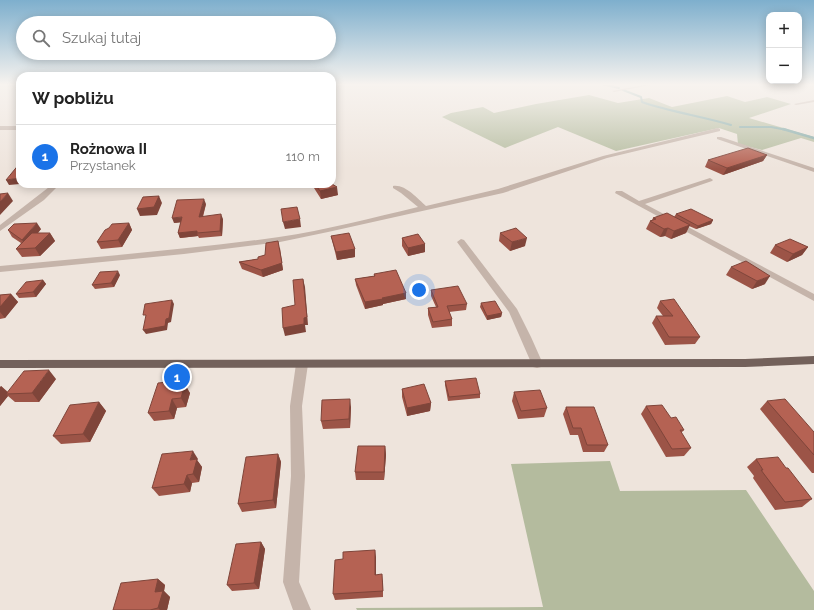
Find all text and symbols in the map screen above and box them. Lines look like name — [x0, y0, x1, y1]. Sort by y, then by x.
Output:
map controls — [766, 12, 802, 84]
button: + — [766, 12, 802, 48]
search box — [16, 16, 336, 60]
icon: search — [30, 27, 52, 49]
text: Szukaj tutaj — [62, 29, 141, 47]
button: − — [766, 48, 802, 84]
text: W pobliżu — [32, 88, 114, 108]
text: Rożnowa II — [70, 140, 147, 158]
text: 1 — [42, 149, 48, 164]
text: 110 m — [286, 149, 320, 164]
text: Przystanek — [70, 158, 136, 173]
your location — [409, 280, 429, 300]
pin: 1 — [164, 362, 190, 392]

